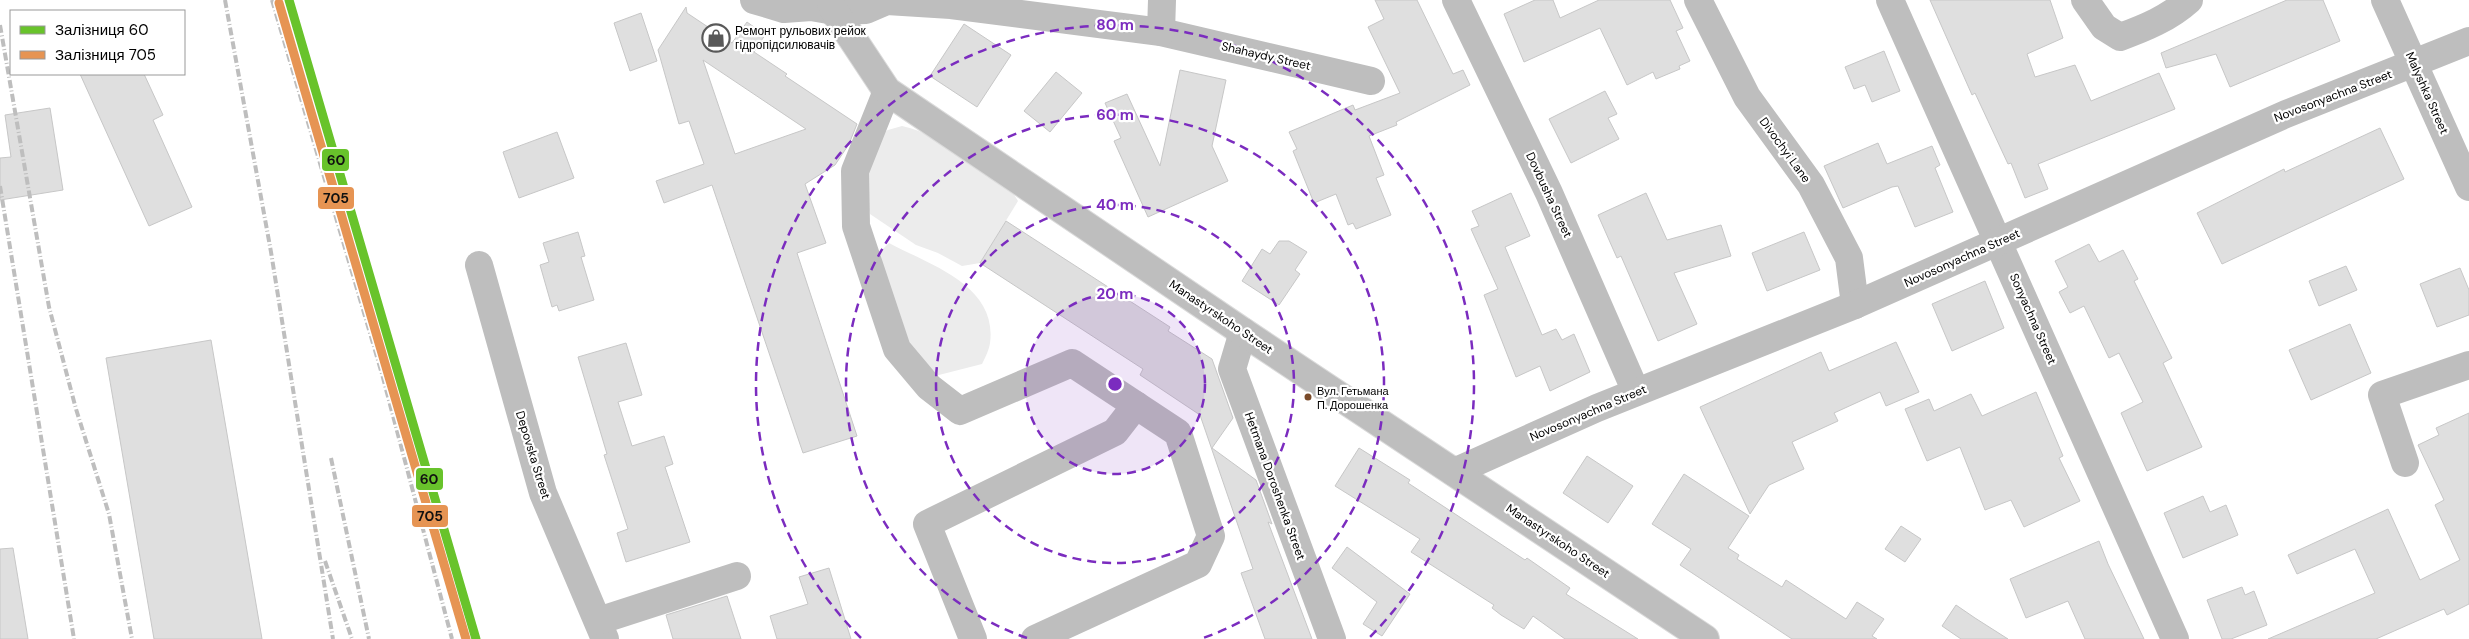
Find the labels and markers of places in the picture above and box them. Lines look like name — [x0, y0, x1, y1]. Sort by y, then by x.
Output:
shop icon: Ремонт рульових рейок гідропідсилювачів — [701, 23, 731, 53]
place label: Ремонт рульових рейок гідропідсилювачів — [735, 23, 867, 53]
centre of rings — [1106, 375, 1124, 393]
place label: Вул. Гетьмана П. Дорошенка — [1317, 384, 1389, 412]
marker: Вул. Гетьмана П. Дорошенка — [1303, 392, 1313, 402]

